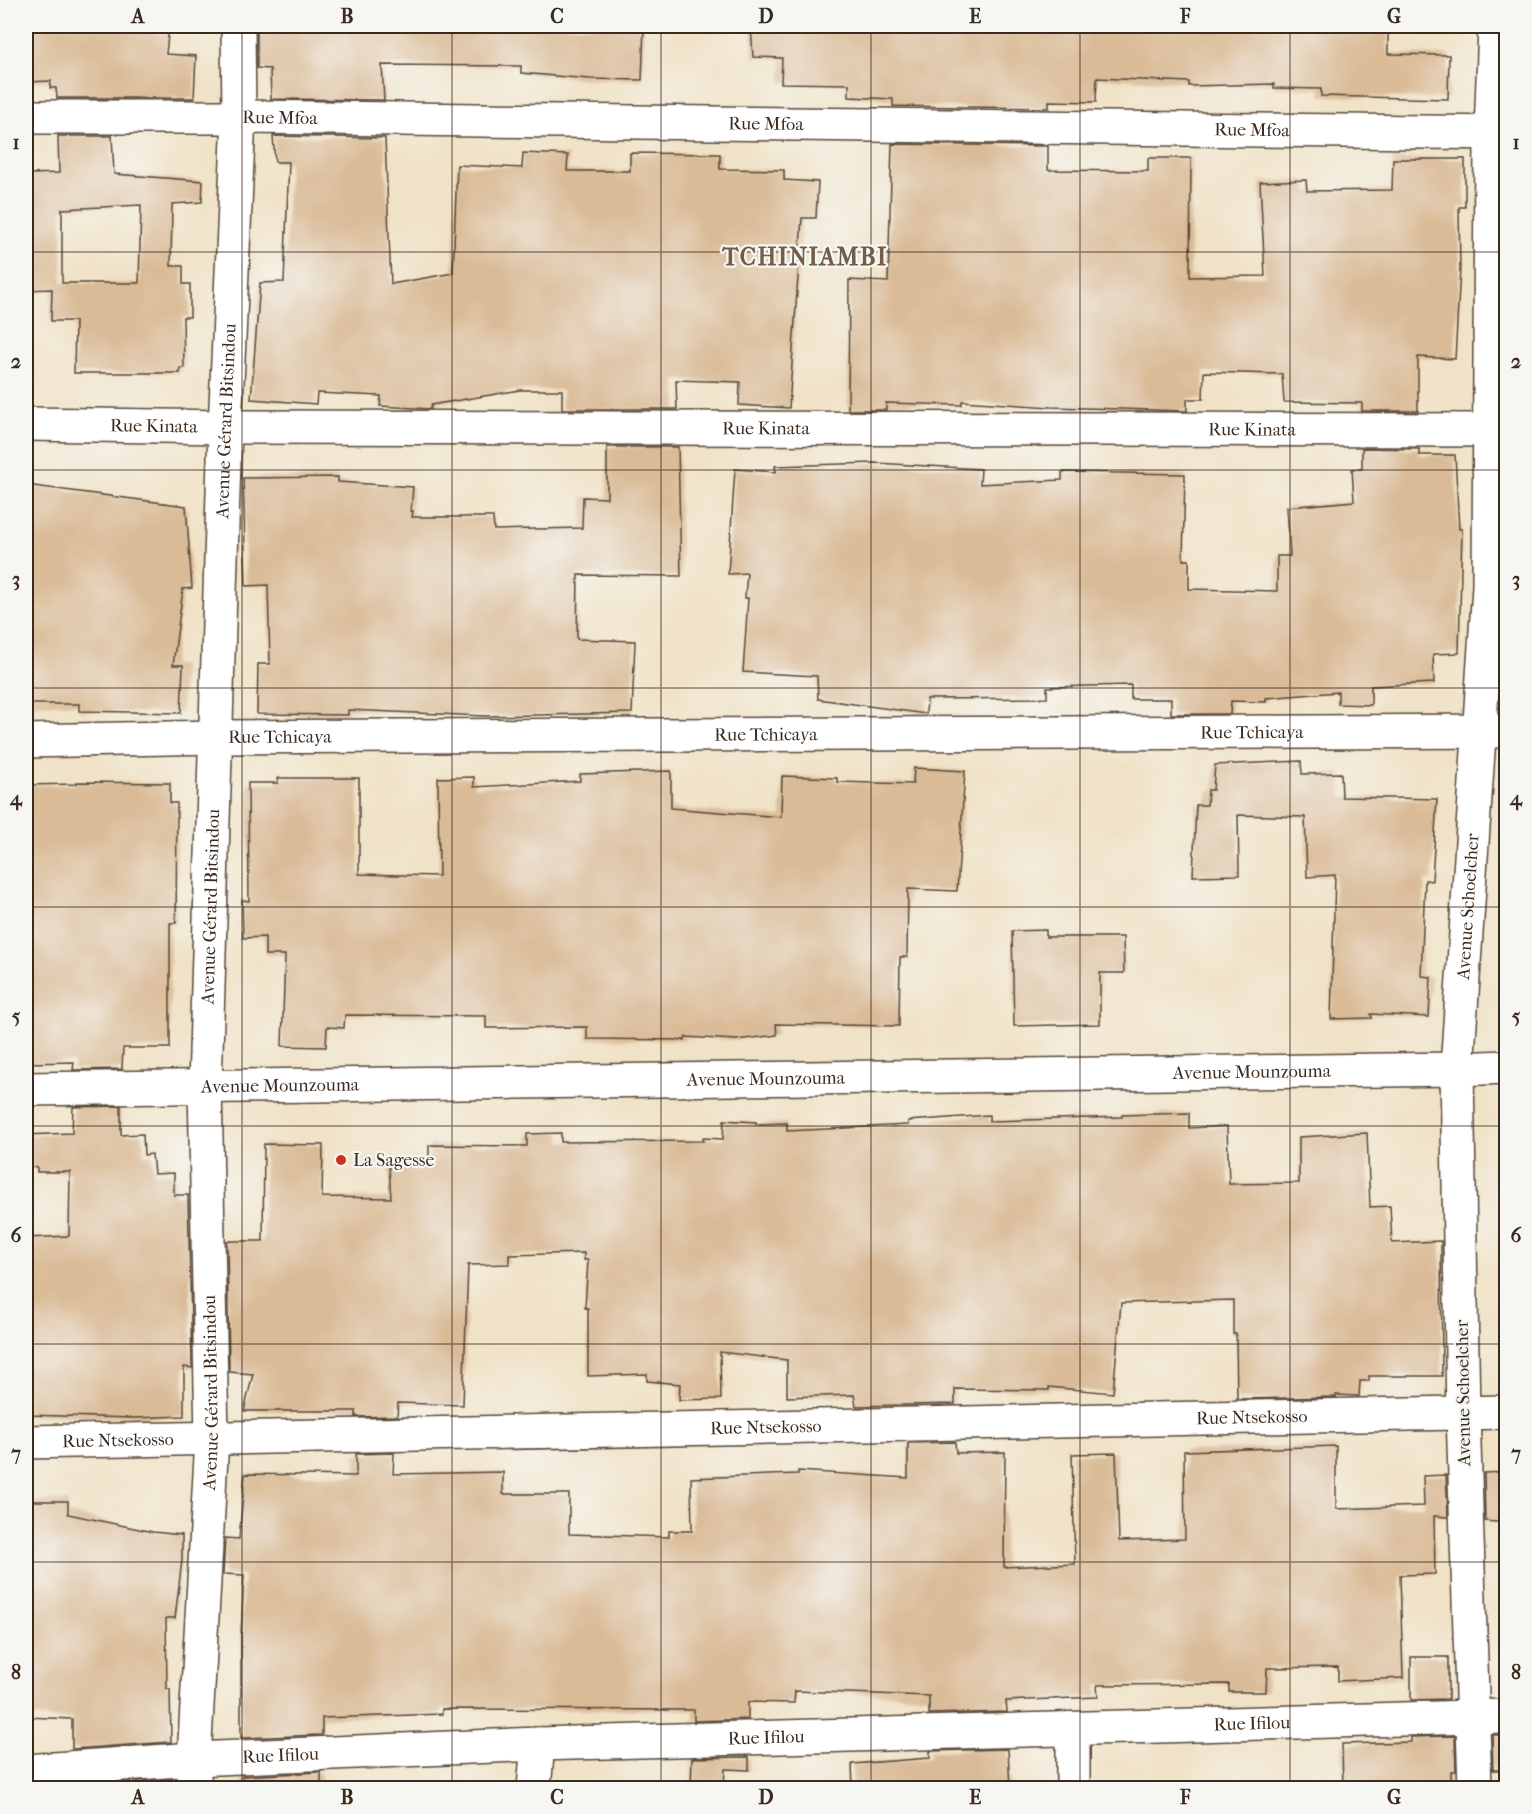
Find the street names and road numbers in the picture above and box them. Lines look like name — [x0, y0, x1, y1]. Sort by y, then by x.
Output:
street label: Rue Mfoa — [242, 107, 318, 129]
street label: Rue Mfoa — [728, 113, 804, 135]
street label: Rue Mfoa — [1214, 119, 1290, 141]
street label: Avenue Gérard Bitsindou — [212, 323, 241, 520]
street label: Rue Kinata — [110, 415, 199, 438]
street label: Rue Kinata — [722, 418, 810, 439]
street label: Rue Kinata — [1208, 419, 1296, 441]
street label: Rue Tchicaya — [1200, 722, 1304, 743]
street label: Rue Tchicaya — [714, 724, 818, 746]
street label: Rue Tchicaya — [228, 726, 332, 748]
street label: Avenue Gérard Bitsindou — [197, 809, 224, 1006]
street label: Avenue Schoelcher — [1453, 833, 1484, 981]
street label: Avenue Mounzouma — [1172, 1061, 1332, 1084]
street label: Avenue Mounzouma — [686, 1068, 846, 1091]
street label: Avenue Mounzouma — [200, 1074, 360, 1098]
street label: Avenue Gérard Bitsindou — [199, 1295, 223, 1492]
street label: Avenue Schoelcher — [1452, 1319, 1475, 1467]
street label: Rue Ntsekosso — [1196, 1406, 1308, 1429]
street label: Rue Ntsekosso — [710, 1416, 822, 1439]
street label: Rue Ntsekosso — [62, 1429, 174, 1452]
street label: Rue Ifilou — [1213, 1712, 1291, 1735]
street label: Rue Ifilou — [728, 1726, 805, 1750]
street label: Rue Ifilou — [242, 1744, 319, 1768]

